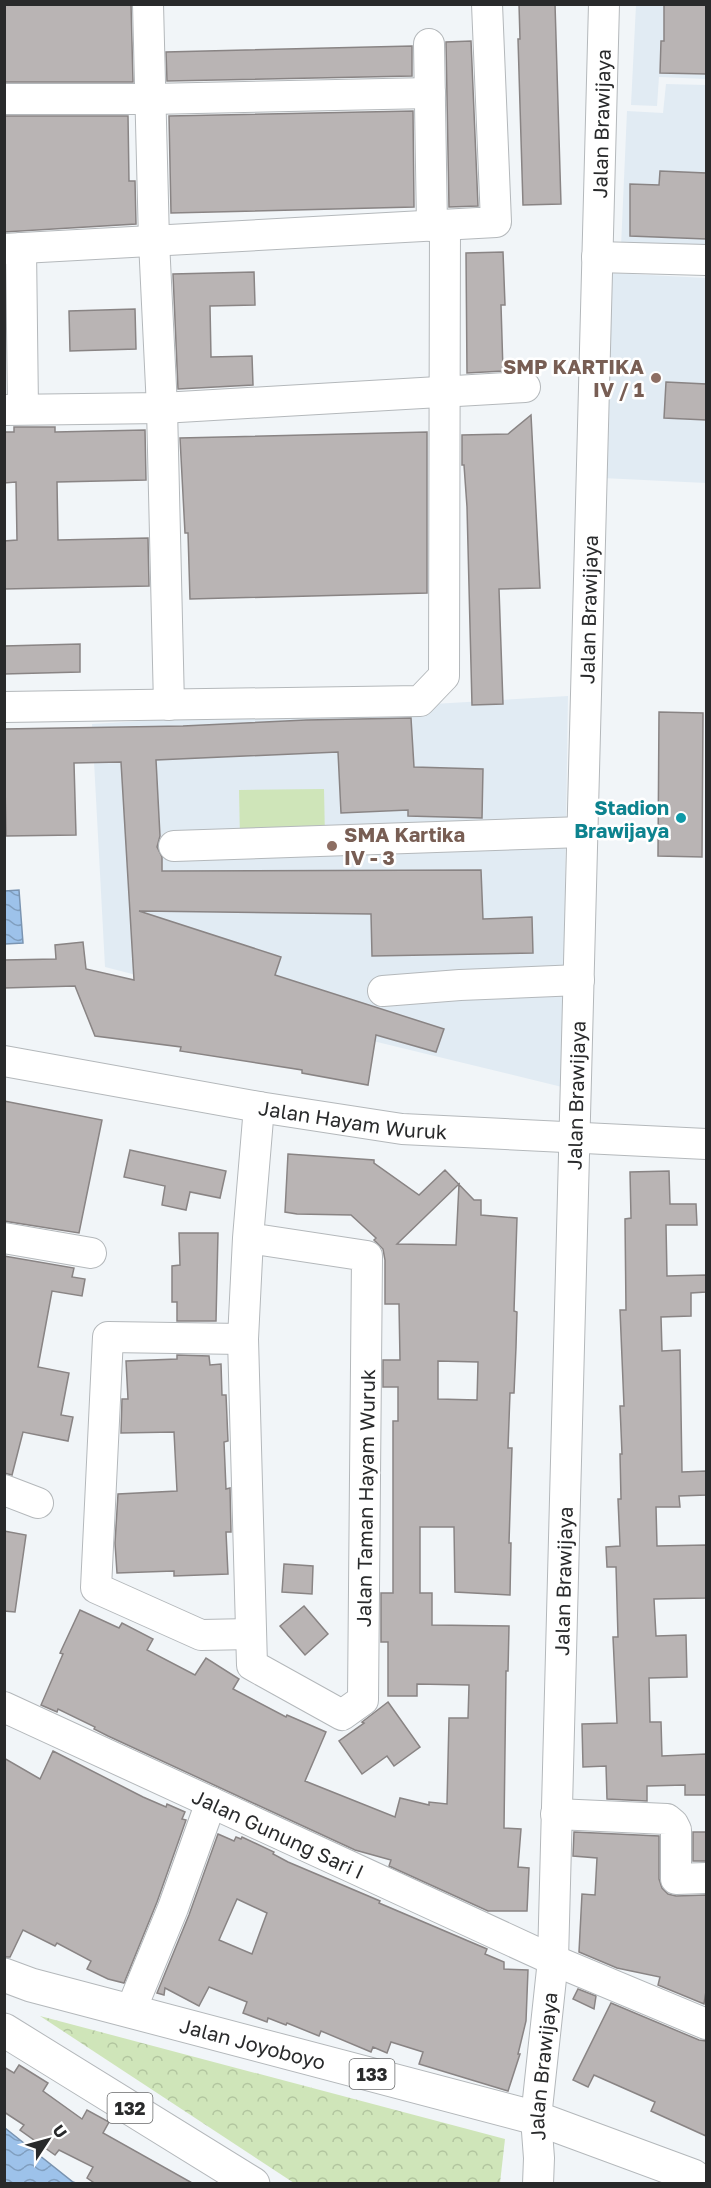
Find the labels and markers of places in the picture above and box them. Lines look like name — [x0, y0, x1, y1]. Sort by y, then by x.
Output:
place label: SMP KARTIKA IV / 1 — [503, 354, 644, 401]
marker: SMP KARTIKA IV / 1 — [649, 371, 663, 385]
place label: Stadion Brawijaya — [574, 795, 669, 842]
marker: Stadion Brawijaya — [674, 811, 688, 825]
place label: SMA Kartika IV - 3 — [344, 822, 465, 869]
marker: SMA Kartika IV - 3 — [325, 839, 339, 853]

